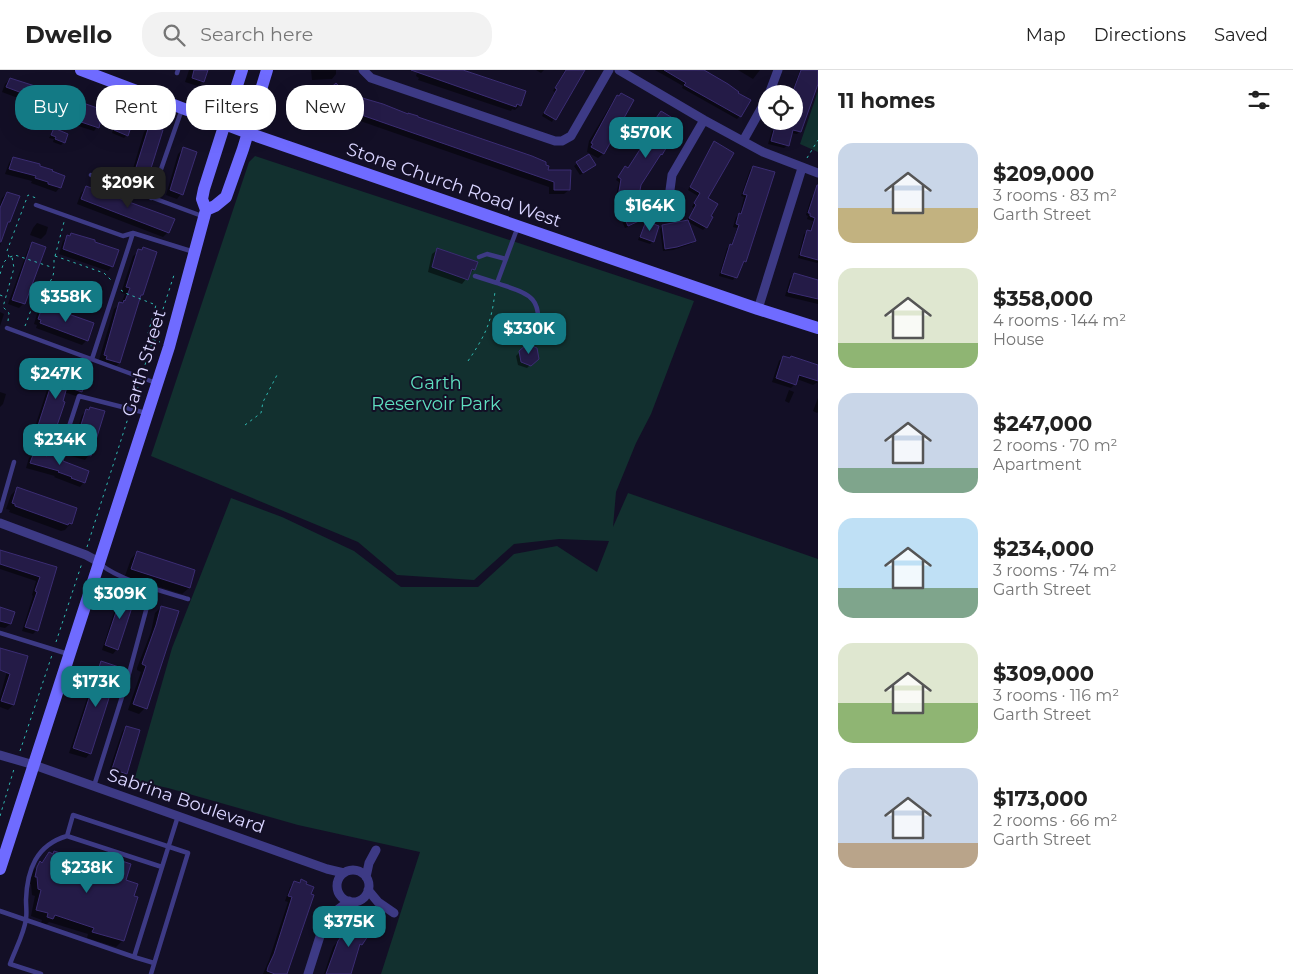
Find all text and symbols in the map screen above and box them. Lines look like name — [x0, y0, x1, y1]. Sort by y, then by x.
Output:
search box — [142, 12, 492, 57]
text: Dwello — [25, 20, 112, 49]
icon: search — [160, 21, 188, 49]
text: Search here — [200, 23, 313, 46]
text: Map — [1026, 24, 1066, 46]
text: Directions — [1094, 24, 1186, 46]
text: Saved — [1214, 24, 1268, 46]
chip: Buy — [15, 85, 86, 130]
chip: Rent — [96, 85, 176, 130]
chip: Filters — [186, 85, 276, 130]
chip: New — [286, 85, 364, 130]
map controls — [758, 85, 803, 130]
button: locate — [758, 85, 803, 130]
icon: filters — [1245, 86, 1273, 114]
text: 11 homes — [838, 88, 935, 113]
pin: $570K — [611, 116, 681, 159]
text: $570K — [620, 123, 672, 142]
street label: Stone Church Road West — [344, 138, 564, 232]
text: $209,000 — [993, 161, 1094, 186]
icon: home — [878, 163, 938, 223]
pin: $209K — [93, 166, 163, 209]
text: $209K — [102, 173, 154, 192]
text: 3 rooms · 83 m² — [993, 186, 1117, 205]
pin: $164K — [615, 190, 685, 232]
text: $164K — [625, 196, 675, 215]
text: Garth Street — [993, 205, 1091, 224]
pin: $358K — [31, 280, 101, 323]
text: $358,000 — [993, 286, 1093, 311]
text: $358K — [40, 287, 92, 306]
icon: home — [878, 288, 938, 348]
street label: Garth Street — [117, 307, 171, 419]
text: 4 rooms · 144 m² — [993, 311, 1126, 330]
pin: $330K — [494, 312, 564, 355]
text: $330K — [503, 319, 555, 338]
text: House — [993, 330, 1044, 349]
pin: $247K — [21, 358, 91, 400]
text: $247K — [30, 364, 82, 383]
park label: Garth Reservoir Park — [371, 372, 501, 415]
text: $247,000 — [993, 411, 1092, 436]
icon: home — [878, 413, 938, 473]
pin: $234K — [25, 424, 95, 466]
text: $234K — [34, 430, 86, 449]
text: 2 rooms · 70 m² — [993, 436, 1118, 455]
text: Apartment — [993, 455, 1082, 474]
text: $234,000 — [993, 536, 1094, 561]
icon: home — [878, 538, 938, 598]
text: 3 rooms · 74 m² — [993, 561, 1117, 580]
pin: $309K — [85, 578, 155, 620]
text: Garth Street — [993, 580, 1091, 599]
text: $309K — [94, 584, 146, 603]
text: $309,000 — [993, 661, 1094, 686]
icon: home — [878, 663, 938, 723]
pin: $173K — [61, 666, 131, 708]
text: $173K — [72, 672, 120, 691]
text: 3 rooms · 116 m² — [993, 686, 1119, 705]
text: Garth Street — [993, 705, 1091, 724]
street label: Sabrina Boulevard — [104, 764, 268, 838]
text: $173,000 — [993, 786, 1088, 811]
icon: home — [878, 788, 938, 848]
text: 2 rooms · 66 m² — [993, 811, 1117, 830]
text: Garth Street — [993, 830, 1091, 849]
pin: $238K — [52, 852, 122, 894]
text: $238K — [61, 858, 113, 877]
pin: $375K — [314, 906, 384, 948]
text: $375K — [324, 912, 374, 931]

